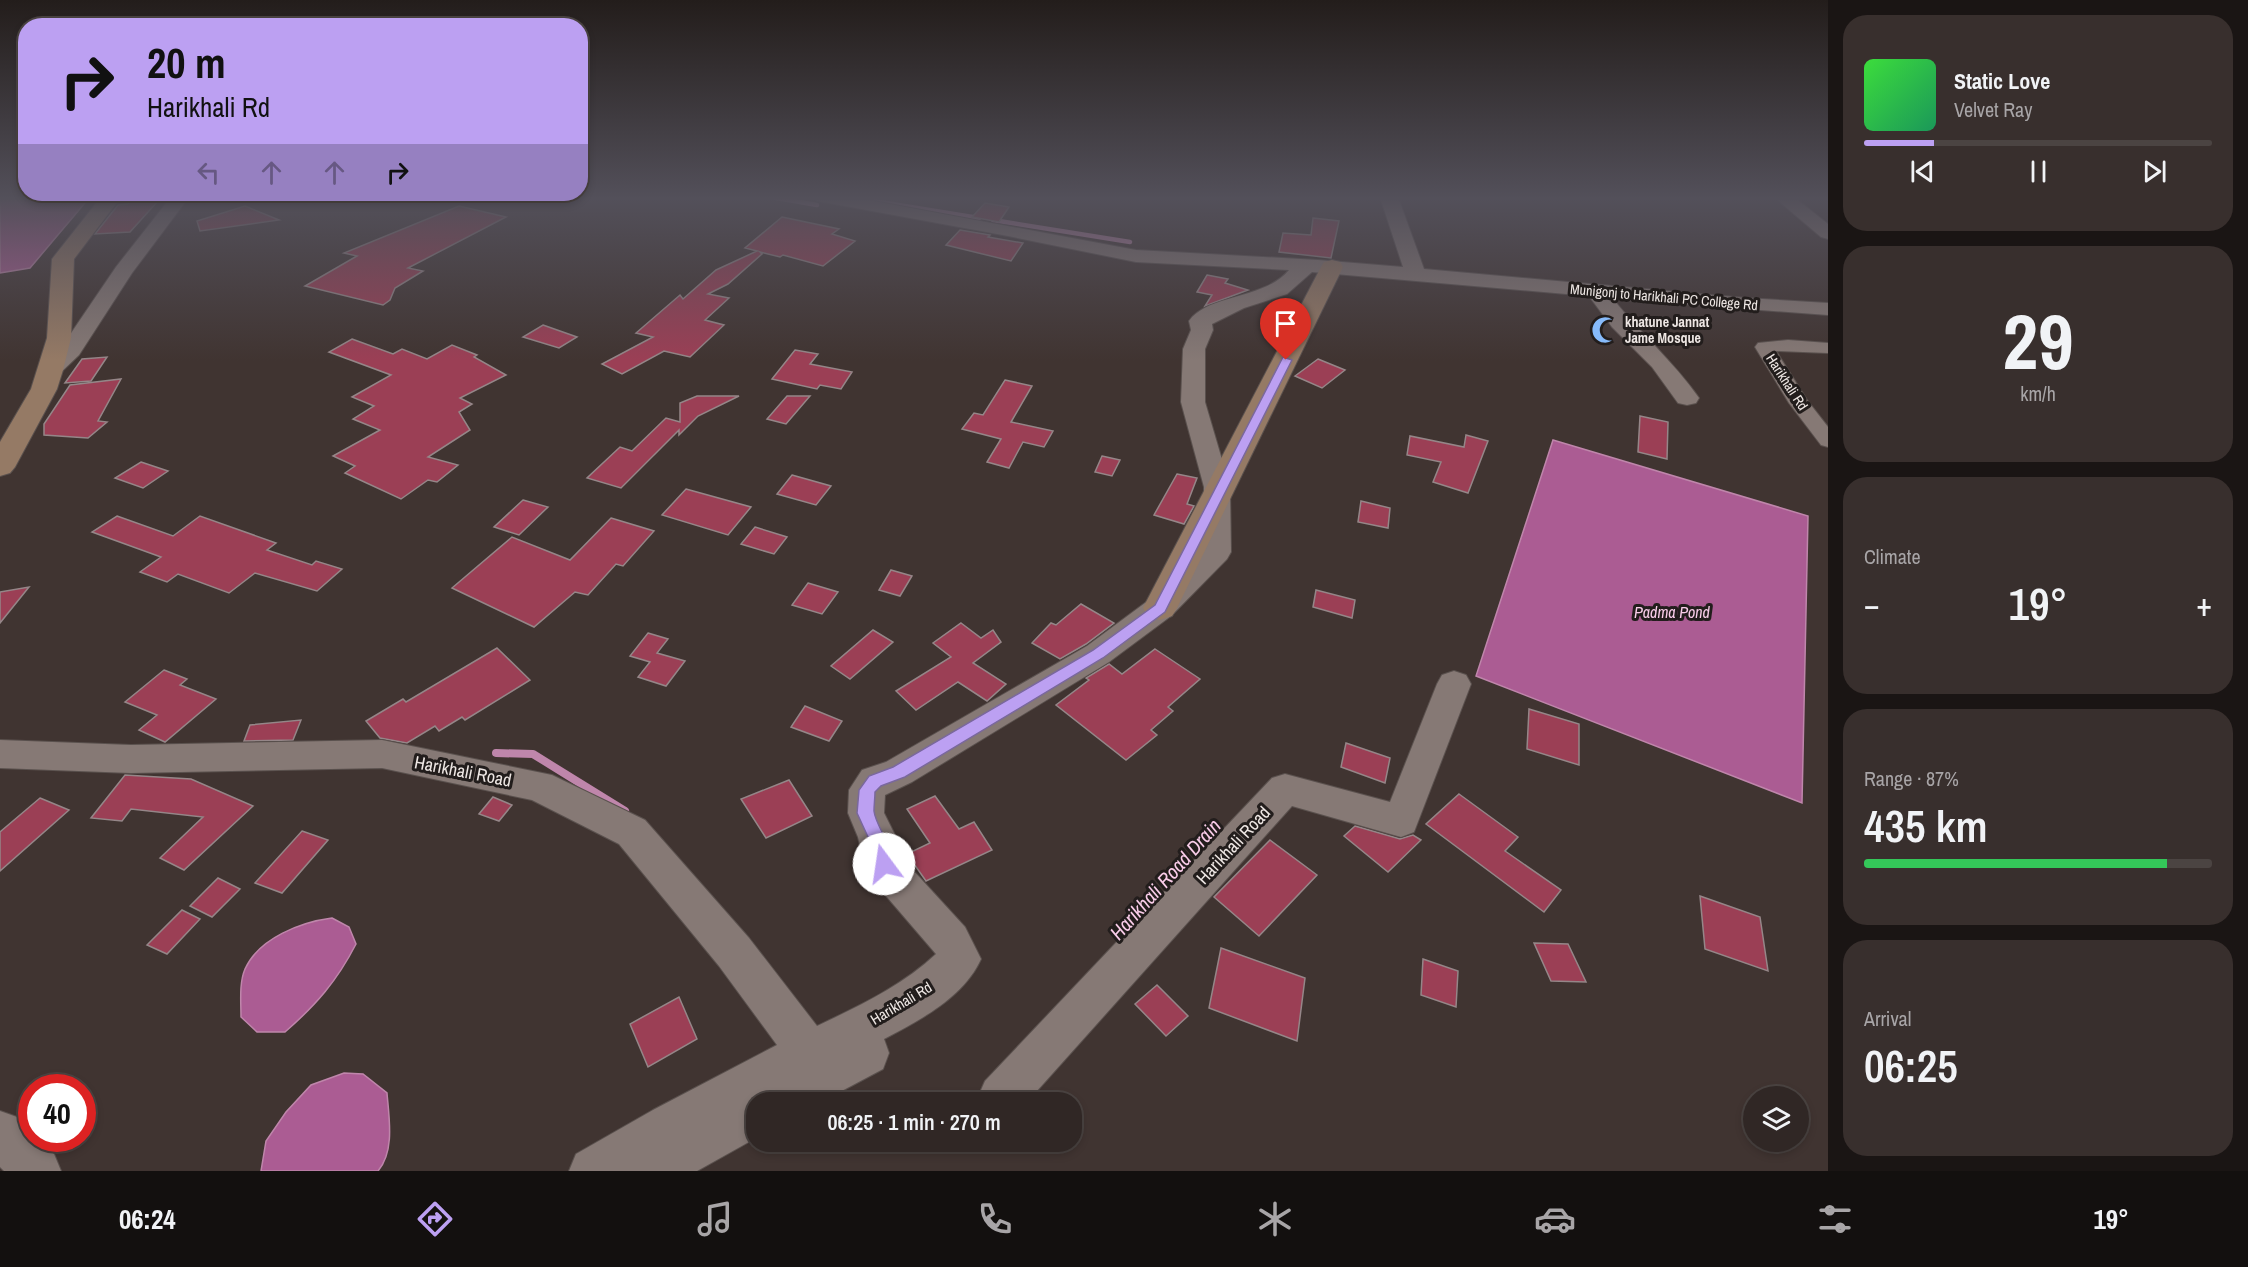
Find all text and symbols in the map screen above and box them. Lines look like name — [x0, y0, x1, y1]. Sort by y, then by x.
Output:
text: 20 m — [147, 35, 226, 91]
icon: right — [48, 42, 126, 120]
text: Static Love — [1954, 66, 2050, 96]
text: Harikhali Rd — [147, 89, 270, 125]
text: Velvet Ray — [1954, 96, 2032, 123]
icon: previous — [1906, 155, 1939, 188]
icon: pause — [2022, 155, 2055, 188]
icon: next — [2138, 155, 2171, 188]
icon: left — [192, 156, 225, 189]
icon: ahead — [255, 156, 288, 189]
icon: ahead — [318, 156, 351, 189]
icon: right — [381, 156, 414, 189]
street label: Munigonj to Harikhali PC College Rd — [1569, 280, 1759, 314]
text: 29 — [2002, 288, 2074, 393]
pin — [1260, 298, 1311, 360]
icon: arrive — [1269, 307, 1302, 340]
place label: khatune Jannat Jame Mosque — [1625, 313, 1709, 347]
mosque icon: khatune Jannat Jame Mosque — [1590, 315, 1620, 345]
street label: Harikhali Rd — [1762, 350, 1812, 414]
text: km/h — [2020, 380, 2056, 407]
text: Climate — [1864, 543, 1921, 570]
text: 19° — [2008, 573, 2068, 634]
text: − — [1864, 582, 1880, 626]
text: + — [2196, 582, 2212, 626]
water label: Padma Pond — [1634, 601, 1711, 623]
street label: Harikhali Road — [412, 749, 514, 793]
text: Range · 87% — [1864, 765, 1959, 792]
text: 435 km — [1864, 795, 1988, 856]
street label: Harikhali Road — [1190, 800, 1276, 890]
water label: Harikhali Road Drain — [1103, 813, 1227, 945]
position arrow — [852, 832, 916, 896]
street label: Harikhali Rd — [866, 976, 936, 1030]
text: Arrival — [1864, 1005, 1911, 1032]
text: 06:25 — [1864, 1035, 1958, 1096]
speed limit sign: 40 — [18, 1074, 96, 1152]
map controls — [1743, 1086, 1809, 1152]
button: layers — [1743, 1086, 1809, 1152]
text: 06:25 · 1 min · 270 m — [827, 1107, 1001, 1137]
icon: directions — [414, 1198, 456, 1240]
icon: music — [694, 1198, 736, 1240]
icon: phone — [974, 1198, 1016, 1240]
icon: climate — [1254, 1198, 1296, 1240]
icon: car — [1534, 1198, 1576, 1240]
icon: filters — [1814, 1198, 1856, 1240]
text: 06:24 — [119, 1201, 176, 1237]
text: 19° — [2094, 1201, 2129, 1237]

